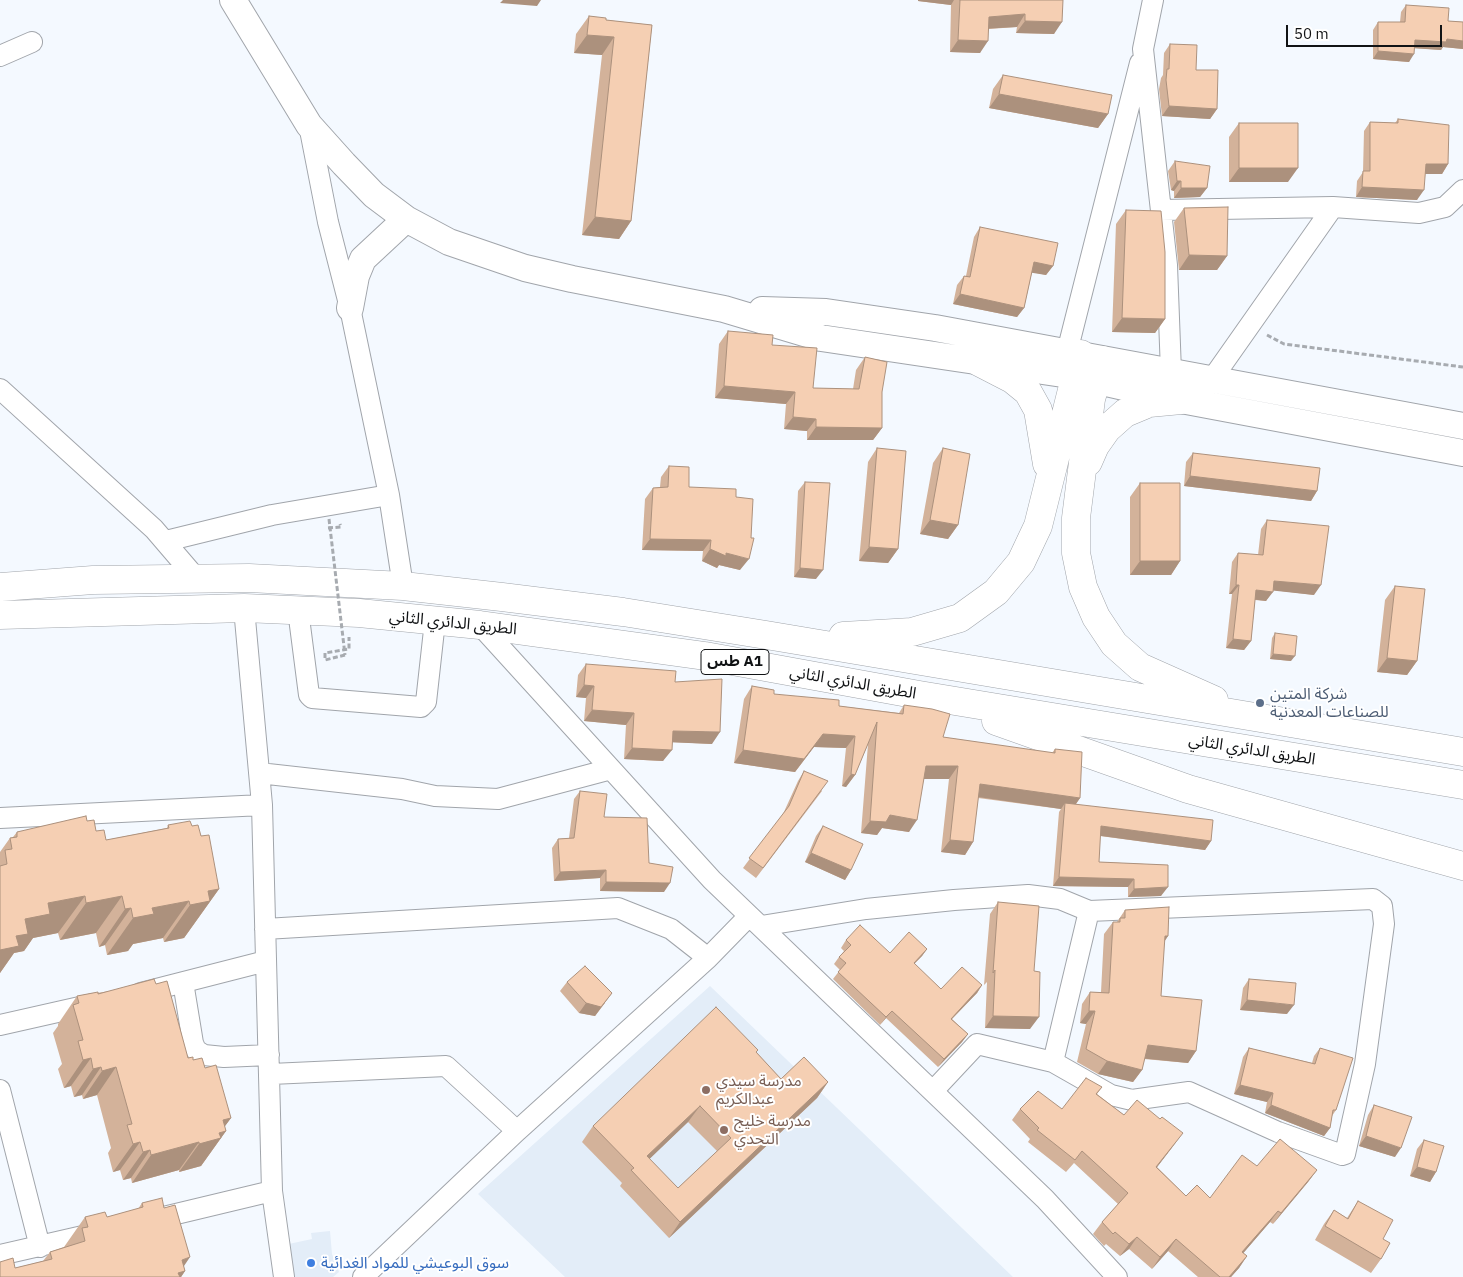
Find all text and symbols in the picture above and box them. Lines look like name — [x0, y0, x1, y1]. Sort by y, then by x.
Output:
scale bar — [1288, 15, 1444, 47]
text: 50 m — [1294, 24, 1329, 43]
street label: الطريق الدائري الثاني — [388, 607, 518, 639]
road number: طس A1 — [701, 650, 769, 674]
street label: الطريق الدائري الثاني — [788, 662, 918, 704]
place label: شركة المتين للصناعات المعدنية — [1270, 684, 1389, 722]
marker: شركة المتين للصناعات المعدنية — [1254, 697, 1266, 709]
street label: الطريق الدائري الثاني — [1187, 730, 1317, 770]
place label: مدرسة سيدي عبدالكريم — [716, 1071, 802, 1109]
marker: مدرسة سيدي عبدالكريم — [700, 1084, 712, 1096]
place label: مدرسة خليج التحدي — [734, 1111, 811, 1149]
marker: مدرسة خليج التحدي — [718, 1124, 730, 1136]
place label: سوق البوعيشي للمواد الغدائية — [321, 1253, 509, 1273]
marker: سوق البوعيشي للمواد الغدائية — [305, 1257, 317, 1269]

